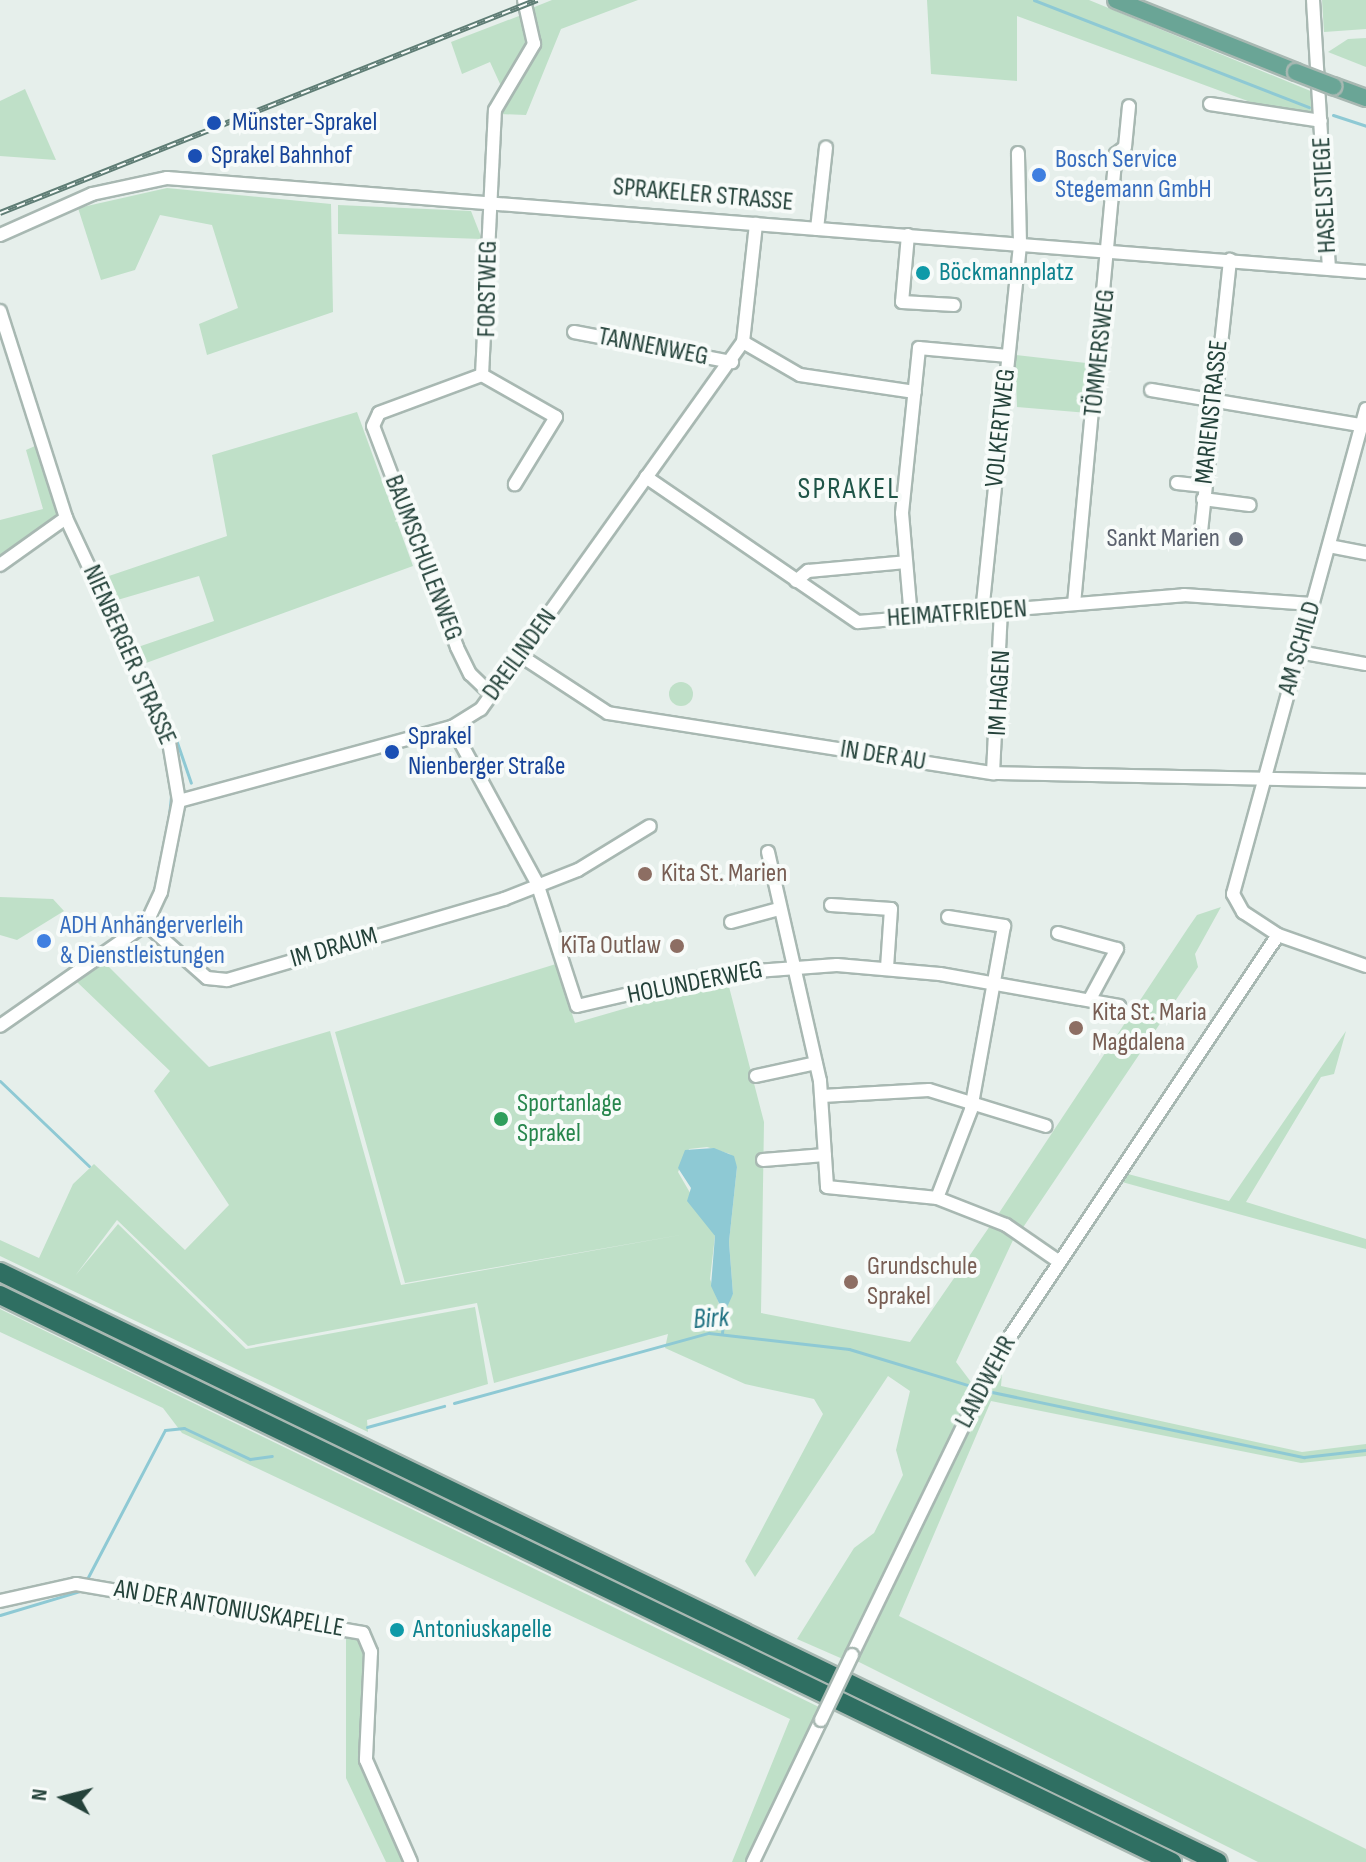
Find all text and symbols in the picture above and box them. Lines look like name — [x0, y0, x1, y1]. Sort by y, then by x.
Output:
place label: Münster-Sprakel — [232, 107, 377, 139]
marker: Münster-Sprakel — [203, 112, 225, 134]
street label: HASELSTIEGE — [1306, 136, 1344, 254]
place label: Sprakel Bahnhof — [211, 140, 352, 172]
place label: Bosch Service Stegemann GmbH — [1055, 144, 1212, 206]
marker: Sprakel Bahnhof — [186, 147, 204, 165]
marker: Bosch Service Stegemann GmbH — [1030, 166, 1048, 184]
street label: SPRAKELER STRASSE — [612, 172, 794, 218]
street label: FORSTWEG — [472, 240, 504, 338]
place label: Böckmannplatz — [939, 257, 1074, 289]
marker: Böckmannplatz — [914, 264, 932, 282]
street label: TÖMMERSWEG — [1078, 288, 1122, 418]
street label: TANNENWEG — [595, 321, 711, 373]
street label: MARIENSTRASSE — [1189, 338, 1235, 486]
street label: VOLKERTWEG — [979, 367, 1023, 489]
street label: BAUMSCHULENWEG — [377, 471, 469, 645]
district label: SPRAKEL — [798, 471, 900, 507]
place label: Sankt Marien — [1106, 523, 1220, 555]
marker: Sankt Marien — [1227, 530, 1245, 548]
street label: NIENBERGER STRASSE — [75, 560, 183, 750]
street label: HEIMATFRIEDEN — [886, 594, 1028, 634]
street label: AM SCHILD — [1272, 598, 1328, 698]
street label: DREILINDEN — [476, 603, 564, 707]
street label: IM HAGEN — [982, 649, 1018, 737]
place label: Sprakel Nienberger Straße — [408, 721, 565, 782]
street label: IN DER AU — [838, 734, 928, 778]
marker: Sprakel Nienberger Straße — [383, 743, 401, 761]
place label: Kita St. Marien — [661, 858, 787, 890]
marker: Kita St. Marien — [636, 865, 654, 883]
place label: ADH Anhängerverleih & Dienstleistungen — [60, 910, 244, 972]
street label: IM DRAUM — [287, 921, 381, 975]
place label: KiTa Outlaw — [560, 930, 661, 962]
marker: ADH Anhängerverleih & Dienstleistungen — [35, 932, 53, 950]
marker: KiTa Outlaw — [668, 937, 686, 955]
street label: HOLUNDERWEG — [625, 955, 765, 1011]
place label: Kita St. Maria Magdalena — [1092, 997, 1207, 1058]
marker: Kita St. Maria Magdalena — [1067, 1019, 1085, 1037]
place label: Sportanlage Sprakel — [517, 1088, 622, 1150]
marker: Sportanlage Sprakel — [492, 1110, 510, 1128]
place label: Grundschule Sprakel — [867, 1251, 977, 1312]
marker: Grundschule Sprakel — [842, 1273, 860, 1291]
water label: Birk — [692, 1301, 730, 1337]
street label: LANDWEHR — [949, 1331, 1023, 1433]
street label: AN DER ANTONIUSKAPELLE — [112, 1573, 346, 1645]
place label: Antoniuskapelle — [413, 1614, 552, 1646]
marker: Antoniuskapelle — [388, 1621, 406, 1639]
north arrow — [24, 1758, 104, 1838]
text: N — [26, 1788, 54, 1802]

